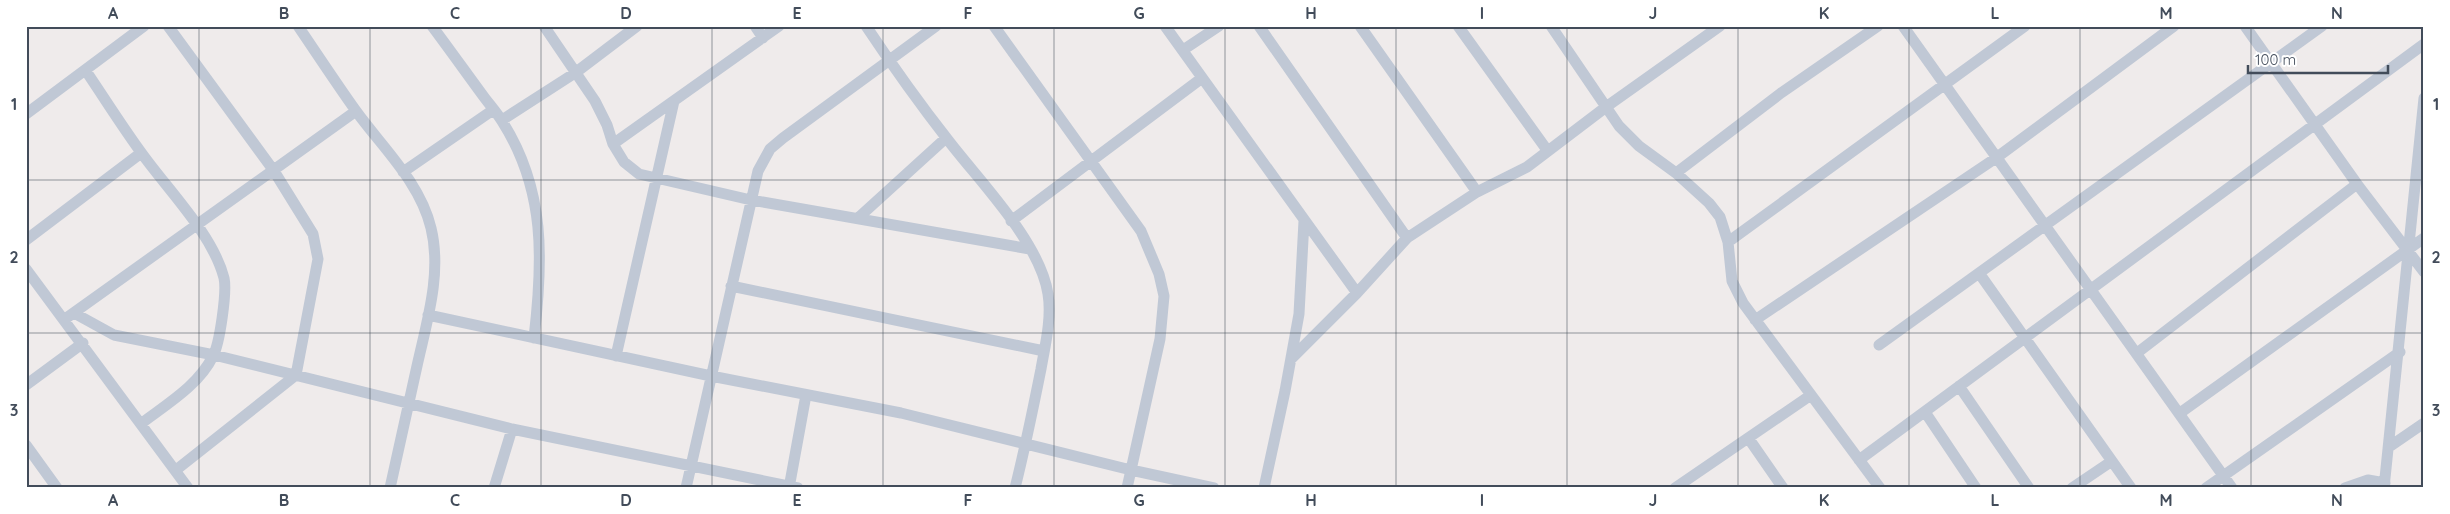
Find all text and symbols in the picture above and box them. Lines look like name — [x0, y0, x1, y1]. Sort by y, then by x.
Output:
text: A — [108, 3, 119, 23]
text: B — [279, 3, 289, 23]
text: C — [450, 3, 460, 23]
text: D — [620, 3, 632, 23]
text: E — [792, 3, 802, 23]
text: F — [964, 3, 973, 23]
text: G — [1133, 3, 1145, 23]
text: H — [1305, 3, 1317, 23]
text: I — [1480, 3, 1484, 23]
text: J — [1649, 3, 1657, 23]
text: K — [1819, 3, 1829, 23]
text: L — [1991, 3, 2000, 23]
text: M — [2159, 3, 2173, 23]
text: N — [2331, 3, 2343, 23]
scale bar — [2248, 42, 2388, 74]
text: 100 m — [2255, 50, 2296, 69]
text: 1 — [11, 94, 17, 114]
text: 1 — [2433, 94, 2439, 114]
text: 2 — [9, 247, 19, 267]
text: 2 — [2431, 247, 2441, 267]
text: 3 — [10, 400, 18, 420]
text: 3 — [2432, 400, 2440, 420]
text: A — [108, 490, 119, 510]
text: B — [279, 490, 289, 510]
text: C — [450, 490, 460, 510]
text: D — [620, 490, 632, 510]
text: E — [792, 490, 802, 510]
text: F — [964, 490, 973, 510]
text: G — [1133, 490, 1145, 510]
text: H — [1305, 490, 1317, 510]
text: I — [1480, 490, 1484, 510]
text: J — [1649, 490, 1657, 510]
text: K — [1819, 490, 1829, 510]
text: L — [1991, 490, 2000, 510]
text: M — [2159, 490, 2173, 510]
text: N — [2331, 490, 2343, 510]

